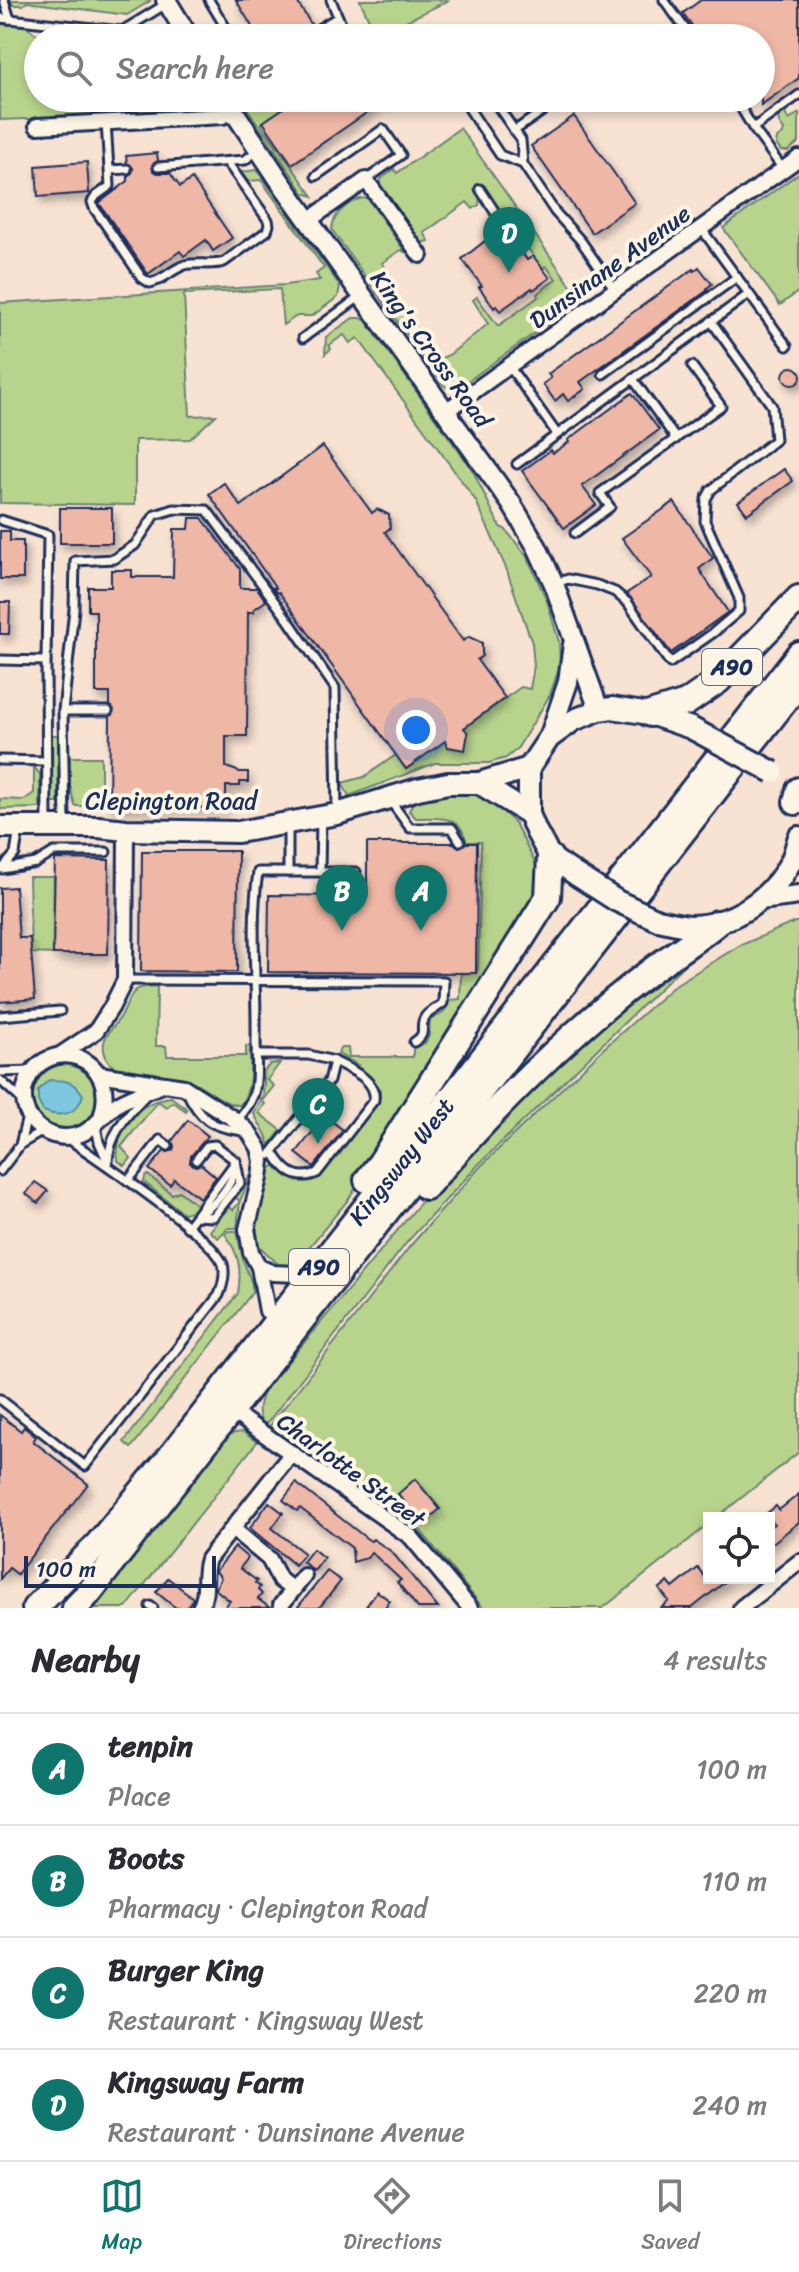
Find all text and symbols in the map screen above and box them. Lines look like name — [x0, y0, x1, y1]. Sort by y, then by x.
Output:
search box — [24, 24, 775, 112]
text: Search here — [116, 41, 274, 95]
icon: search — [52, 46, 96, 90]
street label: Dunsinane Avenue — [520, 194, 700, 340]
pin: D — [483, 207, 535, 273]
street label: King's Cross Road — [359, 261, 504, 439]
road number: A90 — [702, 649, 762, 685]
your location — [396, 710, 436, 750]
street label: Clepington Road — [85, 780, 259, 822]
pin: B — [316, 865, 368, 931]
pin: A — [395, 865, 447, 931]
pin: C — [292, 1078, 344, 1144]
street label: Kingsway West — [337, 1088, 465, 1235]
road number: A90 — [289, 1249, 349, 1285]
street label: Charlotte Street — [268, 1401, 436, 1539]
map controls — [703, 1512, 775, 1584]
button: locate — [703, 1512, 775, 1584]
text: 100 m — [36, 1550, 96, 1589]
scale bar — [24, 1552, 216, 1588]
text: Nearby — [32, 1630, 140, 1690]
text: 4 results — [663, 1637, 767, 1683]
text: tenpin — [108, 1719, 193, 1773]
text: A — [49, 1746, 67, 1792]
text: 100 m — [696, 1746, 767, 1792]
text: Place — [108, 1773, 171, 1819]
text: Boots — [108, 1831, 184, 1885]
text: B — [50, 1858, 66, 1904]
text: 110 m — [702, 1858, 767, 1904]
text: Pharmacy · Clepington Road — [108, 1885, 427, 1931]
text: Burger King — [108, 1943, 264, 1997]
text: C — [50, 1970, 66, 2016]
text: 220 m — [694, 1970, 767, 2016]
text: Restaurant · Kingsway West — [108, 1997, 424, 2043]
text: Kingsway Farm — [108, 2055, 304, 2109]
text: D — [50, 2082, 66, 2128]
text: 240 m — [693, 2082, 767, 2128]
text: Restaurant · Dunsinane Avenue — [108, 2109, 465, 2155]
tab: Map — [100, 2174, 144, 2261]
tab: Directions — [343, 2174, 442, 2261]
tab: Saved — [641, 2174, 699, 2261]

